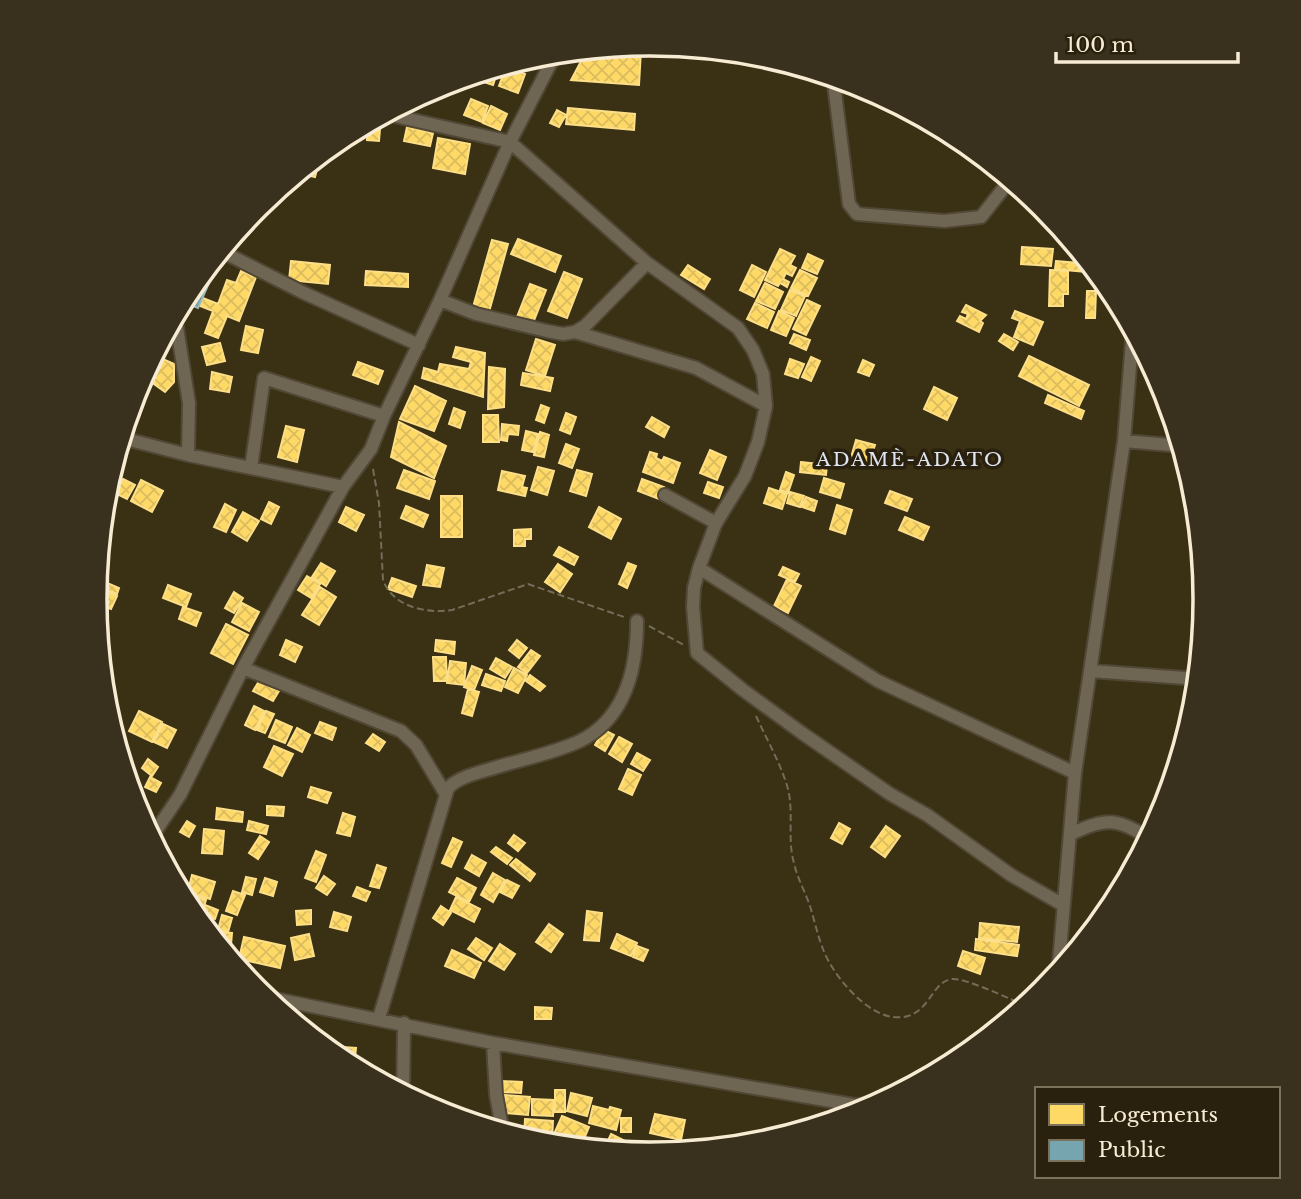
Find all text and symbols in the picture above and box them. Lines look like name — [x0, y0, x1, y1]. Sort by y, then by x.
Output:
scale bar — [1056, 21, 1238, 65]
text: 100 m — [1066, 32, 1134, 58]
district label: ADAMÈ-ADATO — [815, 448, 1004, 471]
legend — [1035, 1087, 1280, 1178]
text: Logements — [1098, 1102, 1218, 1128]
text: Public — [1098, 1137, 1165, 1163]

